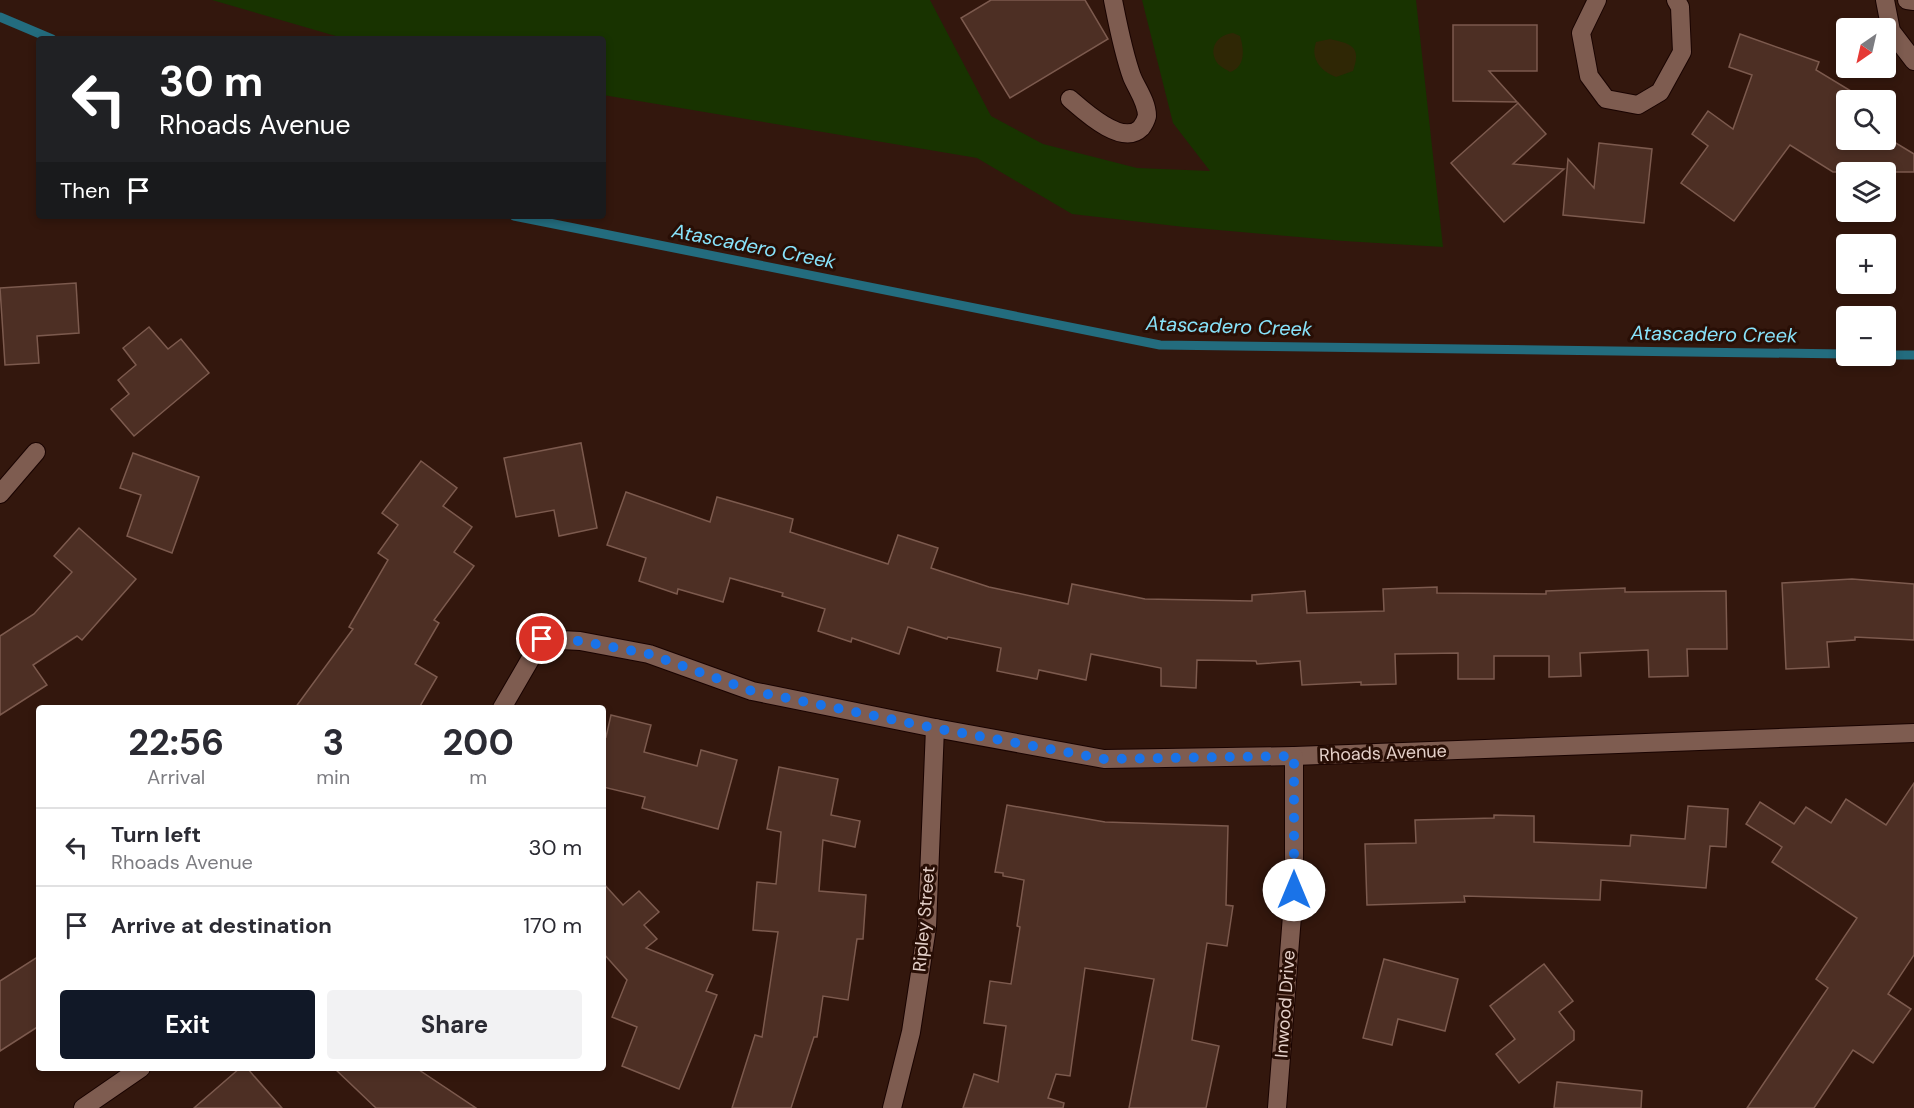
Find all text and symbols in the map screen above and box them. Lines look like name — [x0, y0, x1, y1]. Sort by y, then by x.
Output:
north arrow — [1836, 18, 1896, 78]
map controls — [1836, 18, 1896, 366]
text: 30 m — [159, 54, 263, 109]
icon: left — [60, 60, 138, 138]
button: search — [1836, 90, 1896, 150]
text: Rhoads Avenue — [159, 107, 351, 142]
button: layers — [1836, 162, 1896, 222]
icon: arrive — [122, 174, 155, 207]
text: Then — [60, 176, 110, 205]
water label: Atascadero Creek — [669, 217, 839, 275]
button: + — [1836, 234, 1896, 294]
button: − — [1836, 306, 1896, 366]
water label: Atascadero Creek — [1144, 310, 1313, 342]
water label: Atascadero Creek — [1630, 320, 1798, 348]
pin — [516, 613, 567, 664]
icon: arrive — [525, 622, 558, 655]
text: 22:56 — [128, 719, 224, 766]
text: 3 — [322, 719, 344, 766]
text: 200 — [442, 719, 514, 766]
street label: Rhoads Avenue — [1319, 739, 1447, 767]
text: Arrival — [147, 764, 205, 790]
text: min — [316, 764, 350, 790]
text: m — [469, 764, 487, 790]
text: Turn left — [111, 820, 201, 849]
icon: left — [60, 831, 93, 864]
text: 30 m — [528, 833, 582, 862]
text: Rhoads Avenue — [111, 849, 253, 875]
position arrow — [1262, 858, 1326, 922]
street label: Ripley Street — [907, 865, 941, 973]
icon: arrive — [60, 909, 93, 942]
text: Arrive at destination — [111, 911, 332, 940]
text: 170 m — [523, 911, 582, 940]
street label: Inwood Drive — [1269, 949, 1301, 1059]
button: Exit — [60, 990, 315, 1059]
button: Share — [327, 990, 582, 1059]

